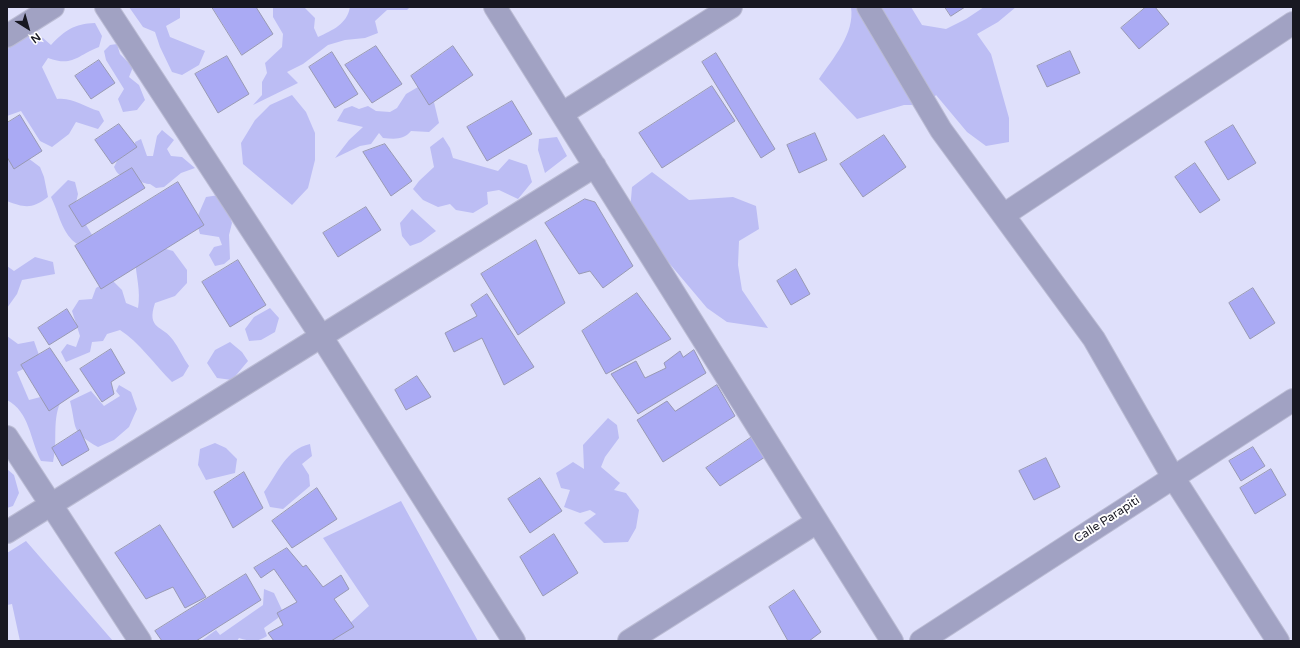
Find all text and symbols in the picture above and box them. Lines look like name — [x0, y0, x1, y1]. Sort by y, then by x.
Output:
north arrow — [8, 8, 48, 48]
text: N — [28, 30, 43, 46]
street label: Calle Parapiti — [1072, 494, 1142, 546]

